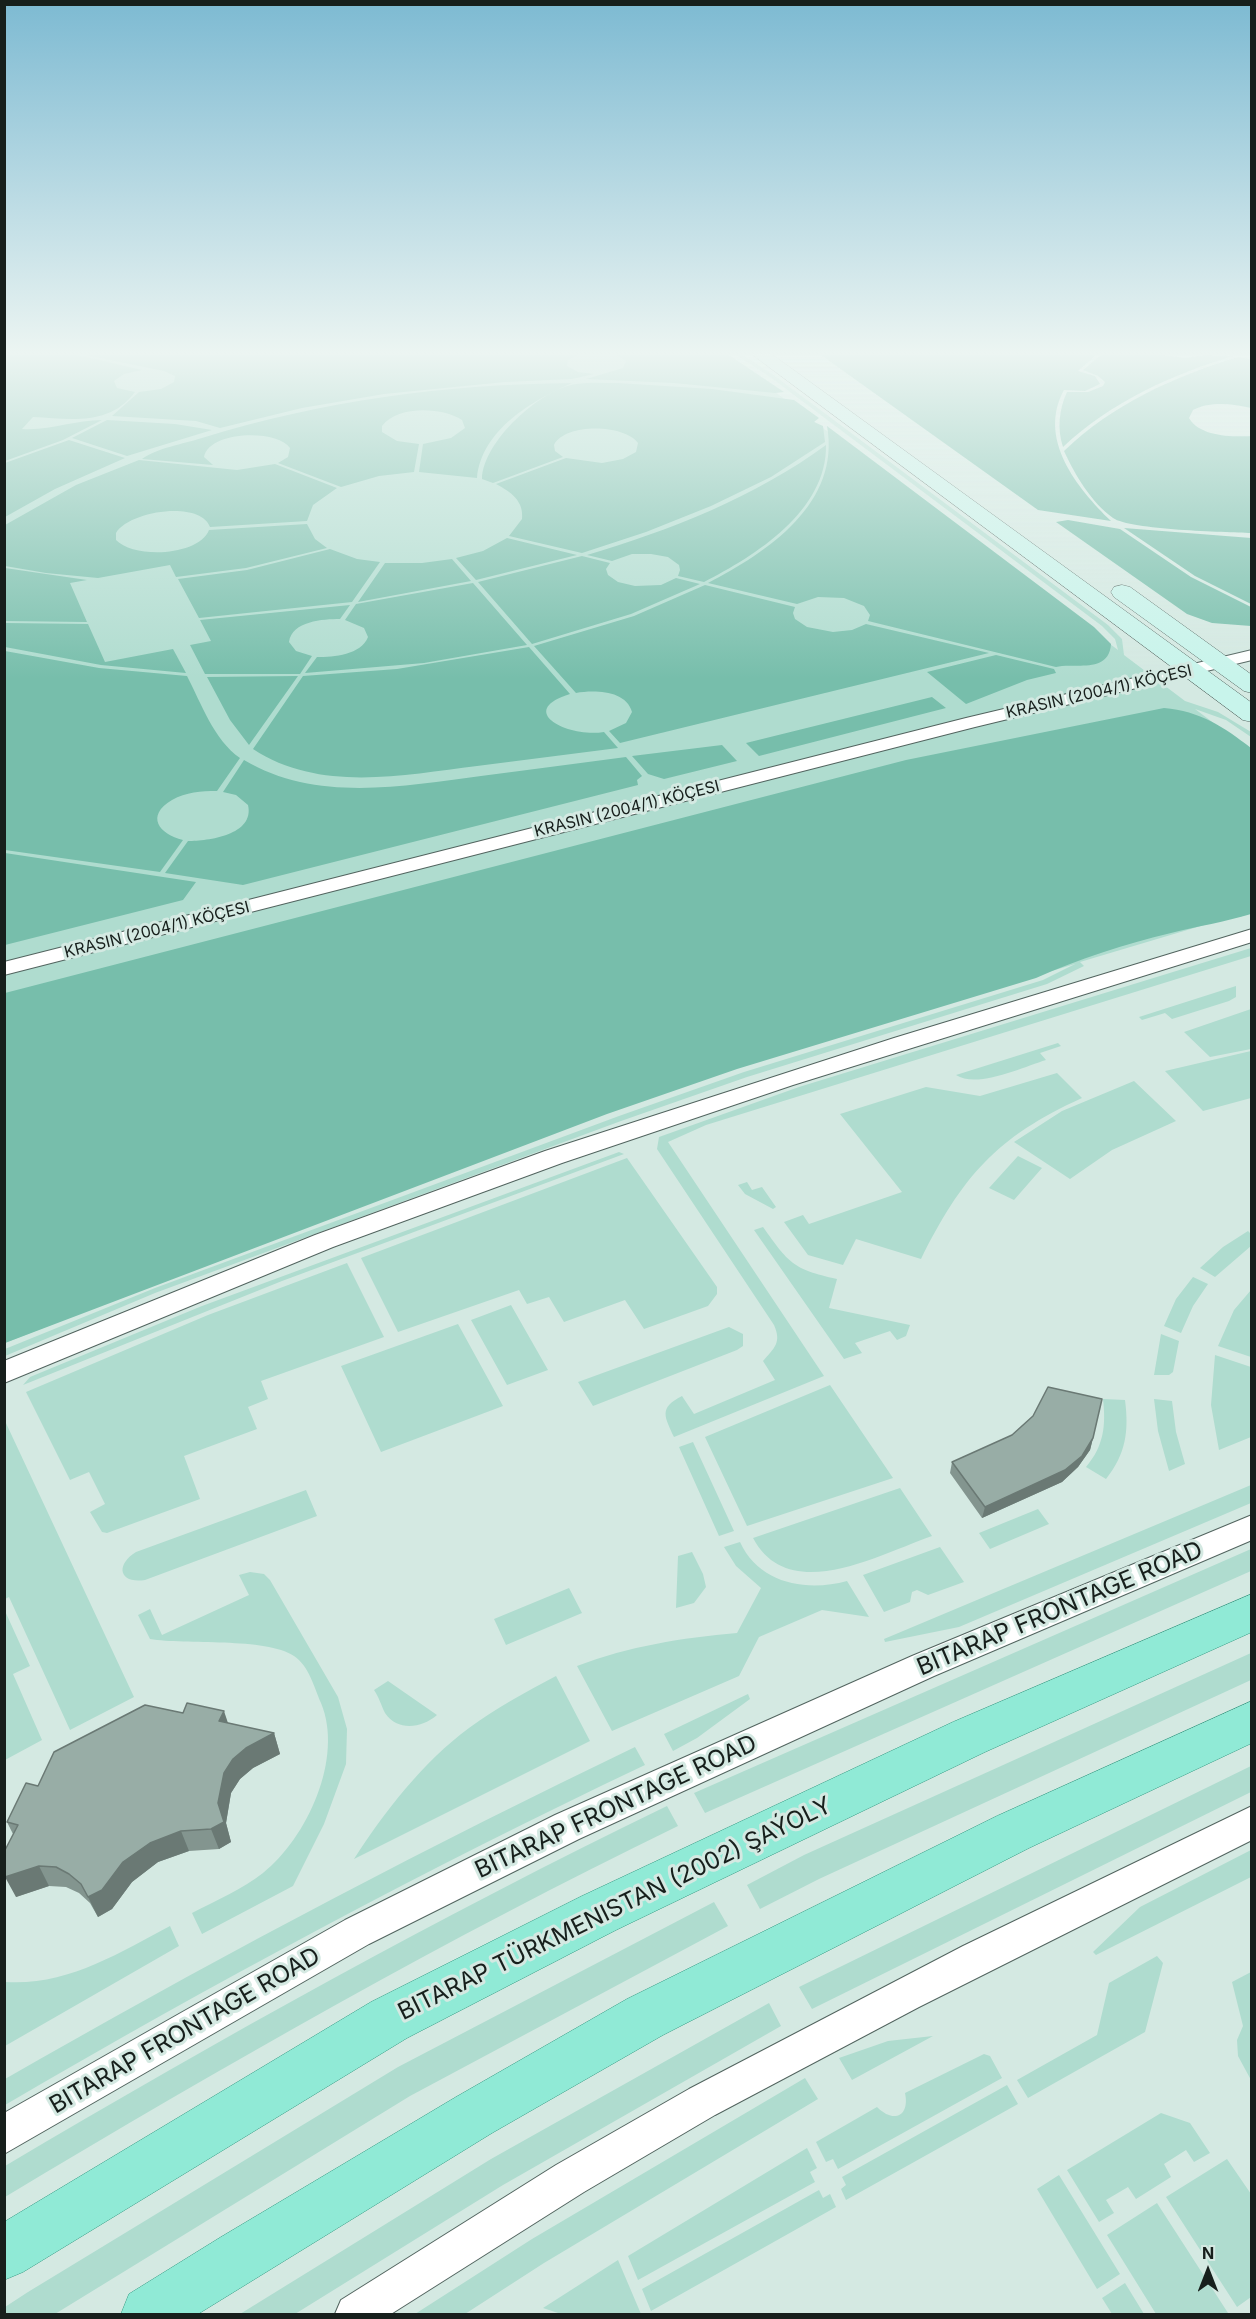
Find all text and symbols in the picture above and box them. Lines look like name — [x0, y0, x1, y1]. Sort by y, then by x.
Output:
street label: KRASIN (2004/1) KÖÇESI — [1004, 661, 1194, 723]
street label: KRASIN (2004/1) KÖÇESI — [532, 777, 722, 841]
street label: KRASIN (2004/1) KÖÇESI — [62, 898, 252, 962]
street label: BITARAP FRONTAGE ROAD — [913, 1536, 1207, 1682]
street label: BITARAP FRONTAGE ROAD — [471, 1729, 761, 1885]
street label: BITARAP TÜRKMENISTAN (2002) ŞAÝOLY — [393, 1791, 837, 2027]
street label: BITARAP FRONTAGE ROAD — [45, 1942, 325, 2120]
north arrow — [1178, 2241, 1238, 2301]
text: N — [1202, 2243, 1214, 2263]

